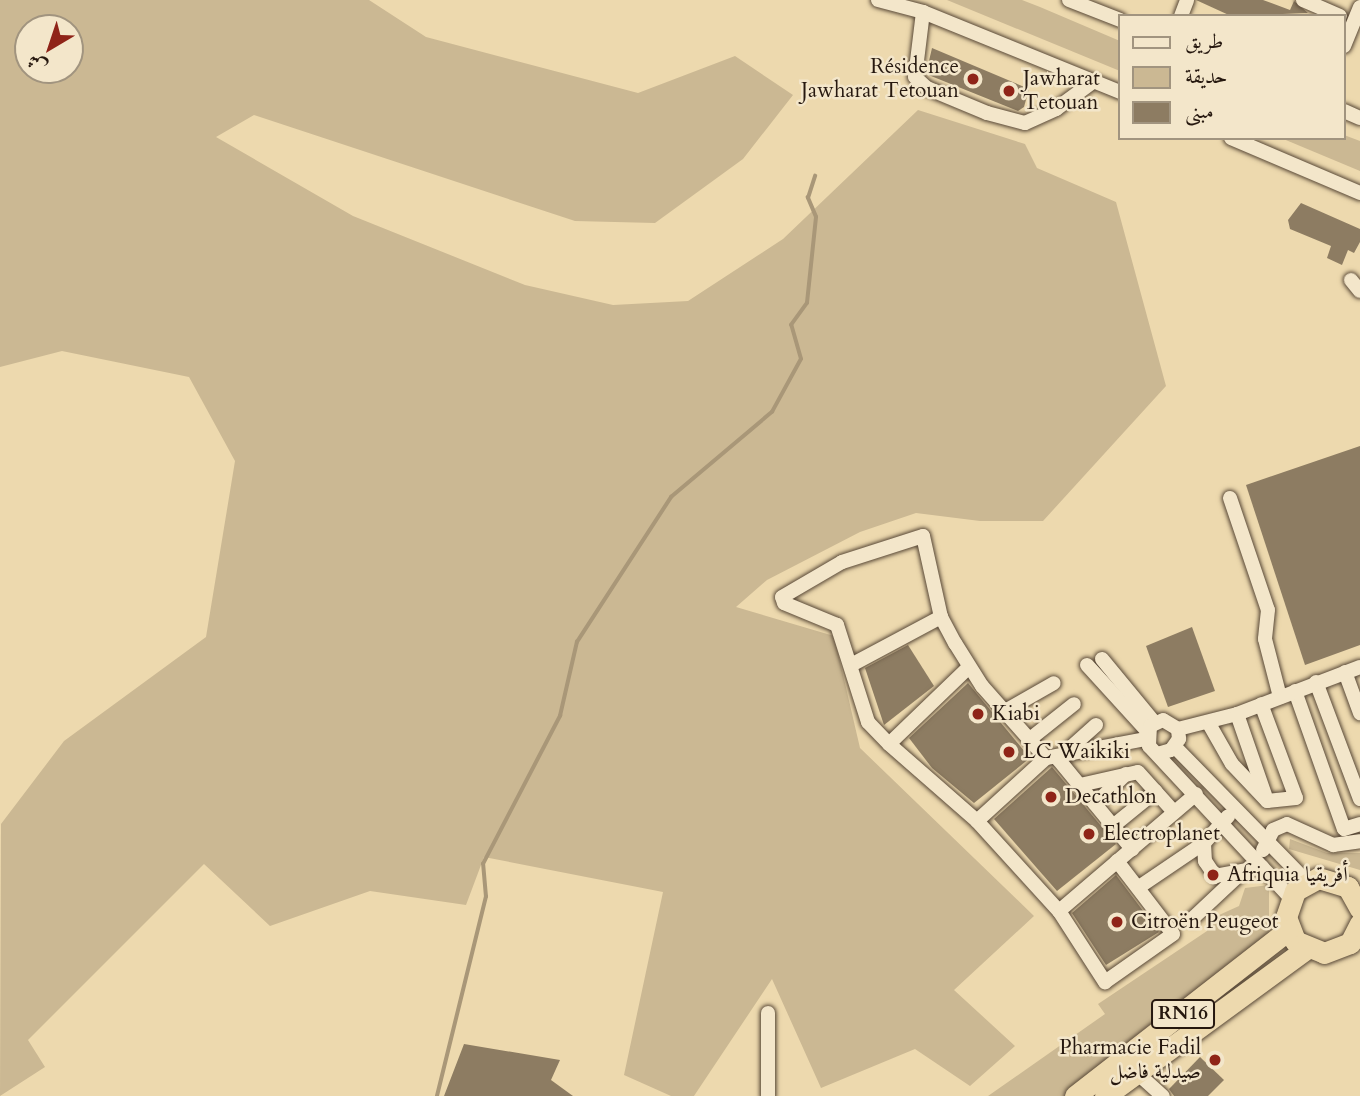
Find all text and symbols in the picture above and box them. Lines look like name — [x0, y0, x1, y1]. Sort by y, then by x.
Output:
north arrow — [14, 14, 84, 84]
legend — [1118, 14, 1346, 140]
text: طريق — [1185, 27, 1223, 56]
text: ش — [22, 48, 53, 80]
place label: Résidence Jawharat Tetouan — [801, 54, 959, 104]
text: حديقة — [1185, 62, 1228, 91]
place label: Jawharat Tetouan — [1023, 66, 1100, 116]
marker: Résidence Jawharat Tetouan — [965, 71, 981, 87]
marker: Jawharat Tetouan — [1001, 83, 1017, 99]
text: مبنى — [1185, 97, 1214, 126]
place label: Kiabi — [992, 701, 1040, 727]
marker: Kiabi — [970, 706, 986, 722]
place label: LC Waikiki — [1023, 739, 1130, 765]
marker: LC Waikiki — [1001, 744, 1017, 760]
place label: Decathlon — [1065, 784, 1157, 810]
marker: Decathlon — [1043, 789, 1059, 805]
place label: Electroplanet — [1103, 821, 1220, 847]
marker: Electroplanet — [1081, 826, 1097, 842]
place label: Afriquia أفريقيا — [1227, 862, 1348, 888]
marker: Afriquia أفريقيا — [1205, 867, 1221, 883]
place label: Citroën Peugeot — [1131, 909, 1278, 935]
marker: Citroën Peugeot — [1109, 914, 1125, 930]
road number: RN16 — [1150, 998, 1216, 1030]
place label: Pharmacie Fadil صيدلية فاضل — [1059, 1035, 1201, 1085]
marker: Pharmacie Fadil صيدلية فاضل — [1207, 1052, 1223, 1068]

